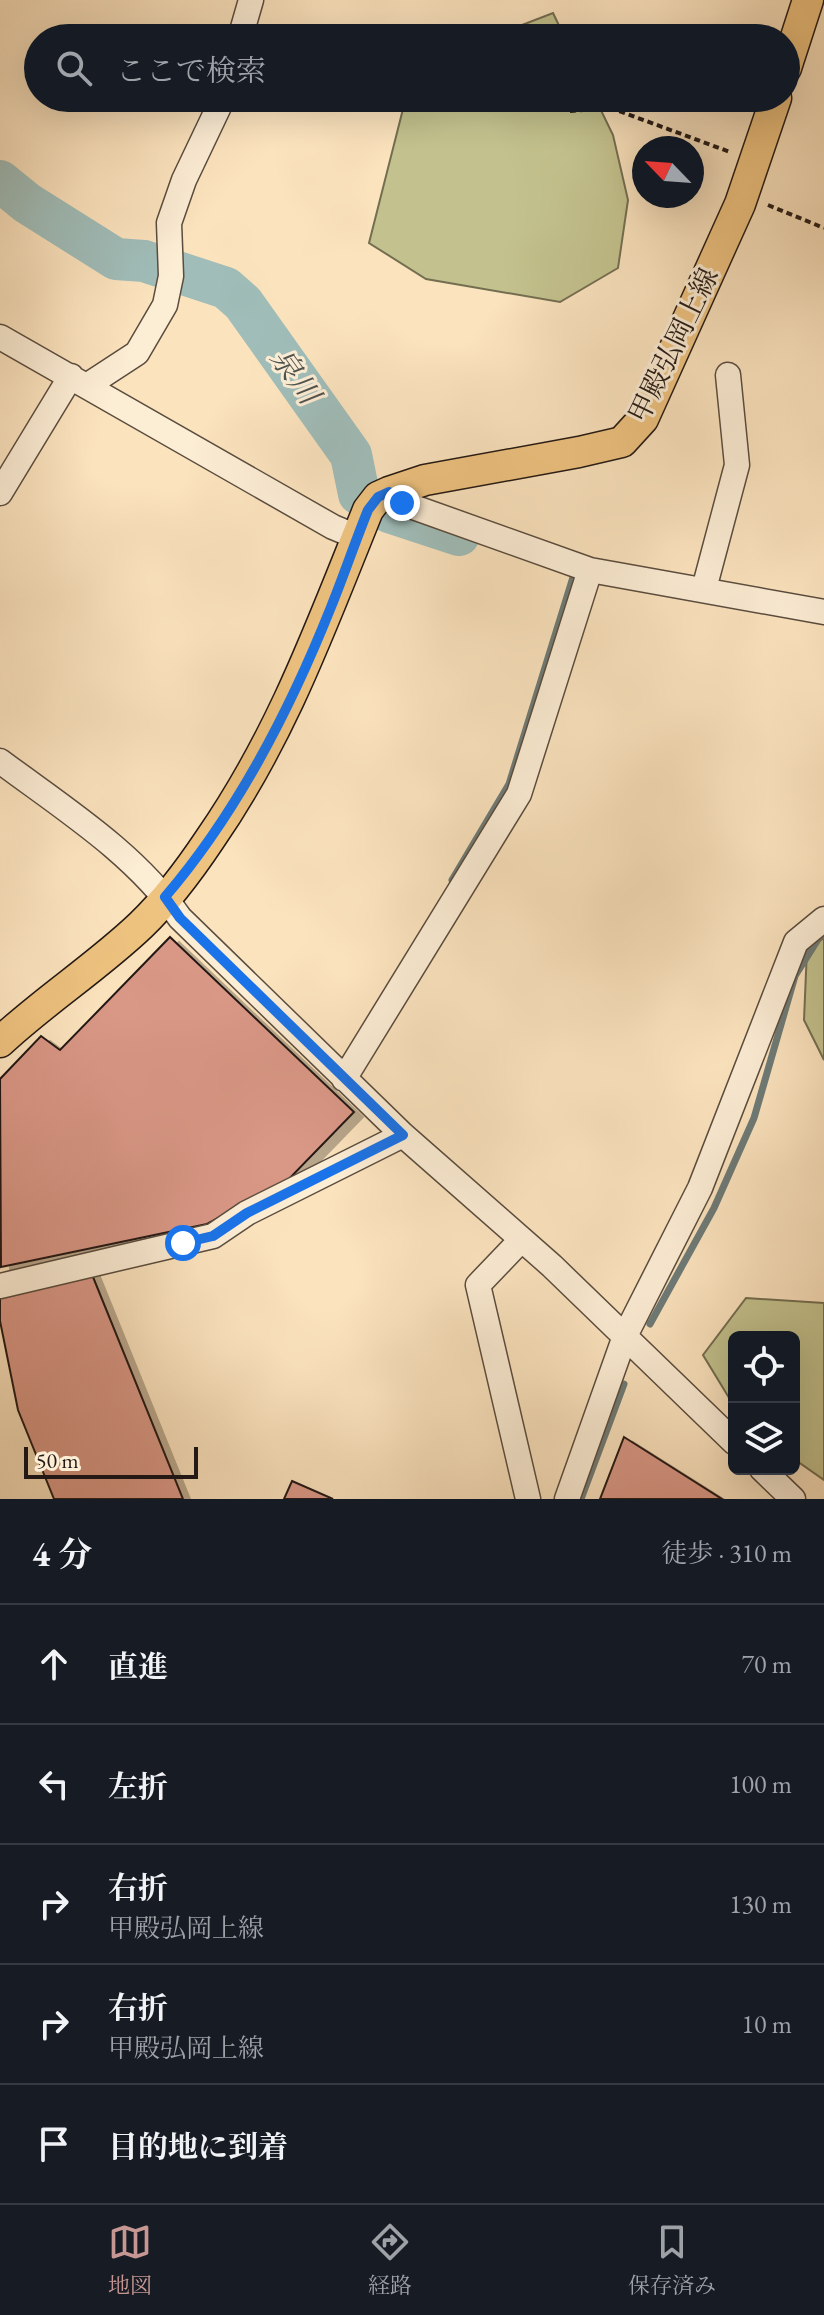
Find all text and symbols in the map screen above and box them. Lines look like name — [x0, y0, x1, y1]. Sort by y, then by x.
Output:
search box — [24, 24, 800, 112]
icon: search — [52, 46, 96, 90]
text: ここで検索 — [116, 51, 266, 90]
north arrow — [632, 136, 704, 208]
street label: 甲殿弘岡上線 — [620, 262, 726, 428]
water label: 泉川 — [262, 340, 331, 414]
route end — [384, 485, 420, 521]
route start — [165, 1225, 201, 1261]
map controls — [728, 1331, 800, 1475]
button: locate — [728, 1331, 800, 1403]
button: layers — [728, 1403, 800, 1475]
scale bar — [24, 1443, 198, 1479]
text: 50 m — [36, 1446, 79, 1475]
text: 4 分 — [32, 1532, 92, 1576]
text: 徒歩 · 310 m — [662, 1536, 792, 1570]
icon: ahead — [32, 1642, 76, 1686]
text: 直進 — [108, 1647, 168, 1686]
text: 70 m — [742, 1647, 792, 1681]
icon: left — [32, 1762, 76, 1806]
text: 左折 — [108, 1767, 168, 1806]
text: 100 m — [729, 1767, 792, 1801]
text: 右折 — [108, 1868, 168, 1907]
icon: right — [32, 1882, 76, 1926]
text: 130 m — [729, 1887, 792, 1921]
text: 甲殿弘岡上線 — [108, 1911, 264, 1945]
text: 右折 — [108, 1988, 168, 2027]
icon: right — [32, 2002, 76, 2046]
text: 10 m — [742, 2007, 792, 2041]
text: 甲殿弘岡上線 — [108, 2031, 264, 2065]
icon: arrive — [32, 2122, 76, 2166]
text: 目的地に到着 — [108, 2127, 288, 2166]
tab: 地図 — [108, 2220, 152, 2300]
tab: 経路 — [368, 2220, 412, 2300]
tab: 保存済み — [628, 2220, 716, 2300]

